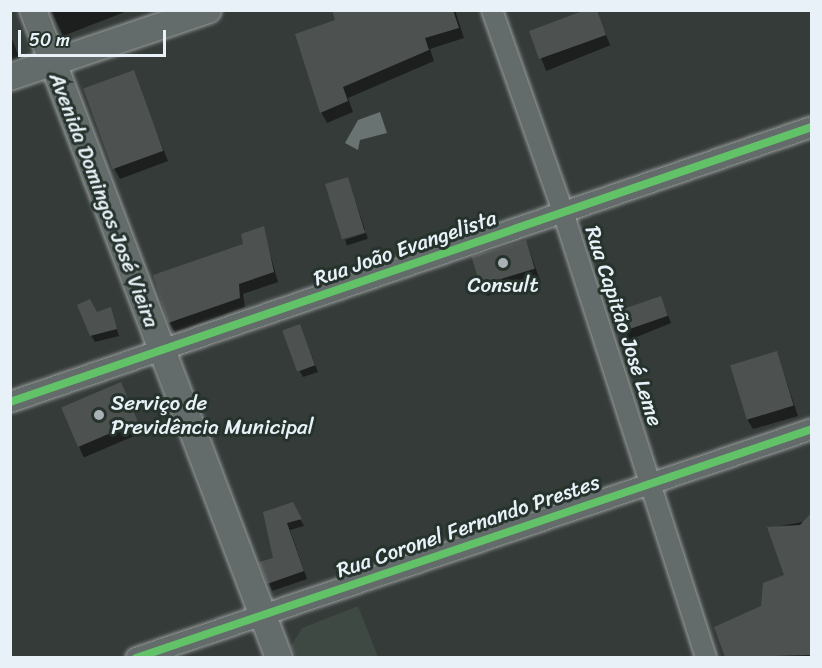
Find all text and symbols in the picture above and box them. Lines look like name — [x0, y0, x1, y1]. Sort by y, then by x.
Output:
scale bar — [21, 18, 170, 56]
text: 50 m — [29, 24, 70, 56]
street label: Avenida Domingos José Vieira — [44, 69, 164, 331]
street label: Rua João Evangelista — [310, 205, 500, 291]
street label: Rua Capitão José Leme — [580, 222, 668, 430]
marker: Consult — [496, 256, 510, 270]
place label: Consult — [467, 272, 539, 298]
place label: Serviço de Previdência Municipal — [111, 390, 314, 440]
marker: Serviço de Previdência Municipal — [92, 408, 106, 422]
street label: Rua Coronel Fernando Prestes — [333, 469, 603, 583]

